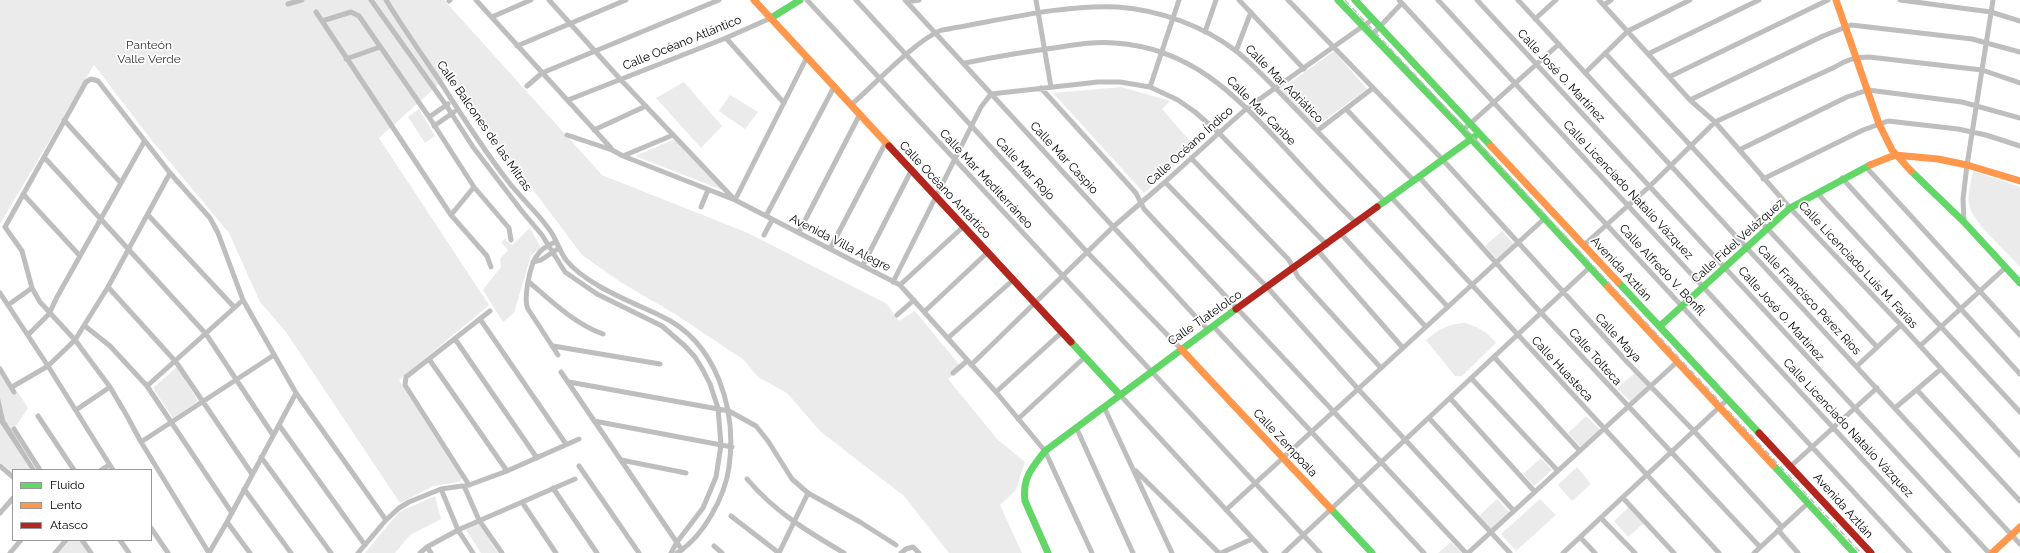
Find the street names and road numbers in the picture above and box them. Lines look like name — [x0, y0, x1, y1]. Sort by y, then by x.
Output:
street label: Calle Océano Atlántico — [621, 13, 743, 73]
street label: Calle José O. Martínez — [1514, 26, 1608, 126]
street label: Calle Mar Adriático — [1242, 42, 1326, 126]
street label: Calle Balcones de las Mitras — [433, 58, 535, 194]
street label: Calle Mar Caribe — [1223, 73, 1299, 149]
street label: Calle Océano Índico — [1144, 103, 1236, 189]
street label: Calle Licenciado Natalio Vázquez — [1560, 118, 1696, 262]
street label: Calle Mar Caspio — [1027, 119, 1101, 197]
street label: Calle Mar Mediterráneo — [936, 126, 1036, 232]
street label: Calle Mar Rojo — [992, 135, 1058, 203]
street label: Calle Océano Antártico — [896, 138, 994, 242]
street label: Calle Fidel Velázquez — [1689, 196, 1787, 286]
street label: Calle Licenciado Luis M. Farías — [1795, 199, 1921, 331]
street label: Avenida Villa Alegre — [787, 211, 893, 275]
street label: Calle Alfredo V. Bonfil — [1616, 221, 1708, 319]
street label: Avenida Aztlán — [1588, 234, 1654, 304]
street label: Calle Francisco Pérez Ríos — [1754, 242, 1864, 358]
street label: Calle José O. Martínez — [1735, 264, 1827, 364]
street label: Calle Tlatelolco — [1165, 287, 1245, 349]
street label: Calle Maya — [1592, 311, 1644, 365]
street label: Calle Tolteca — [1566, 325, 1624, 389]
street label: Calle Huasteca — [1528, 333, 1596, 405]
street label: Calle Licenciado Natalio Vázquez — [1780, 356, 1916, 500]
street label: Calle Zempoala — [1250, 406, 1320, 480]
street label: Avenida Aztlán — [1810, 471, 1876, 541]

